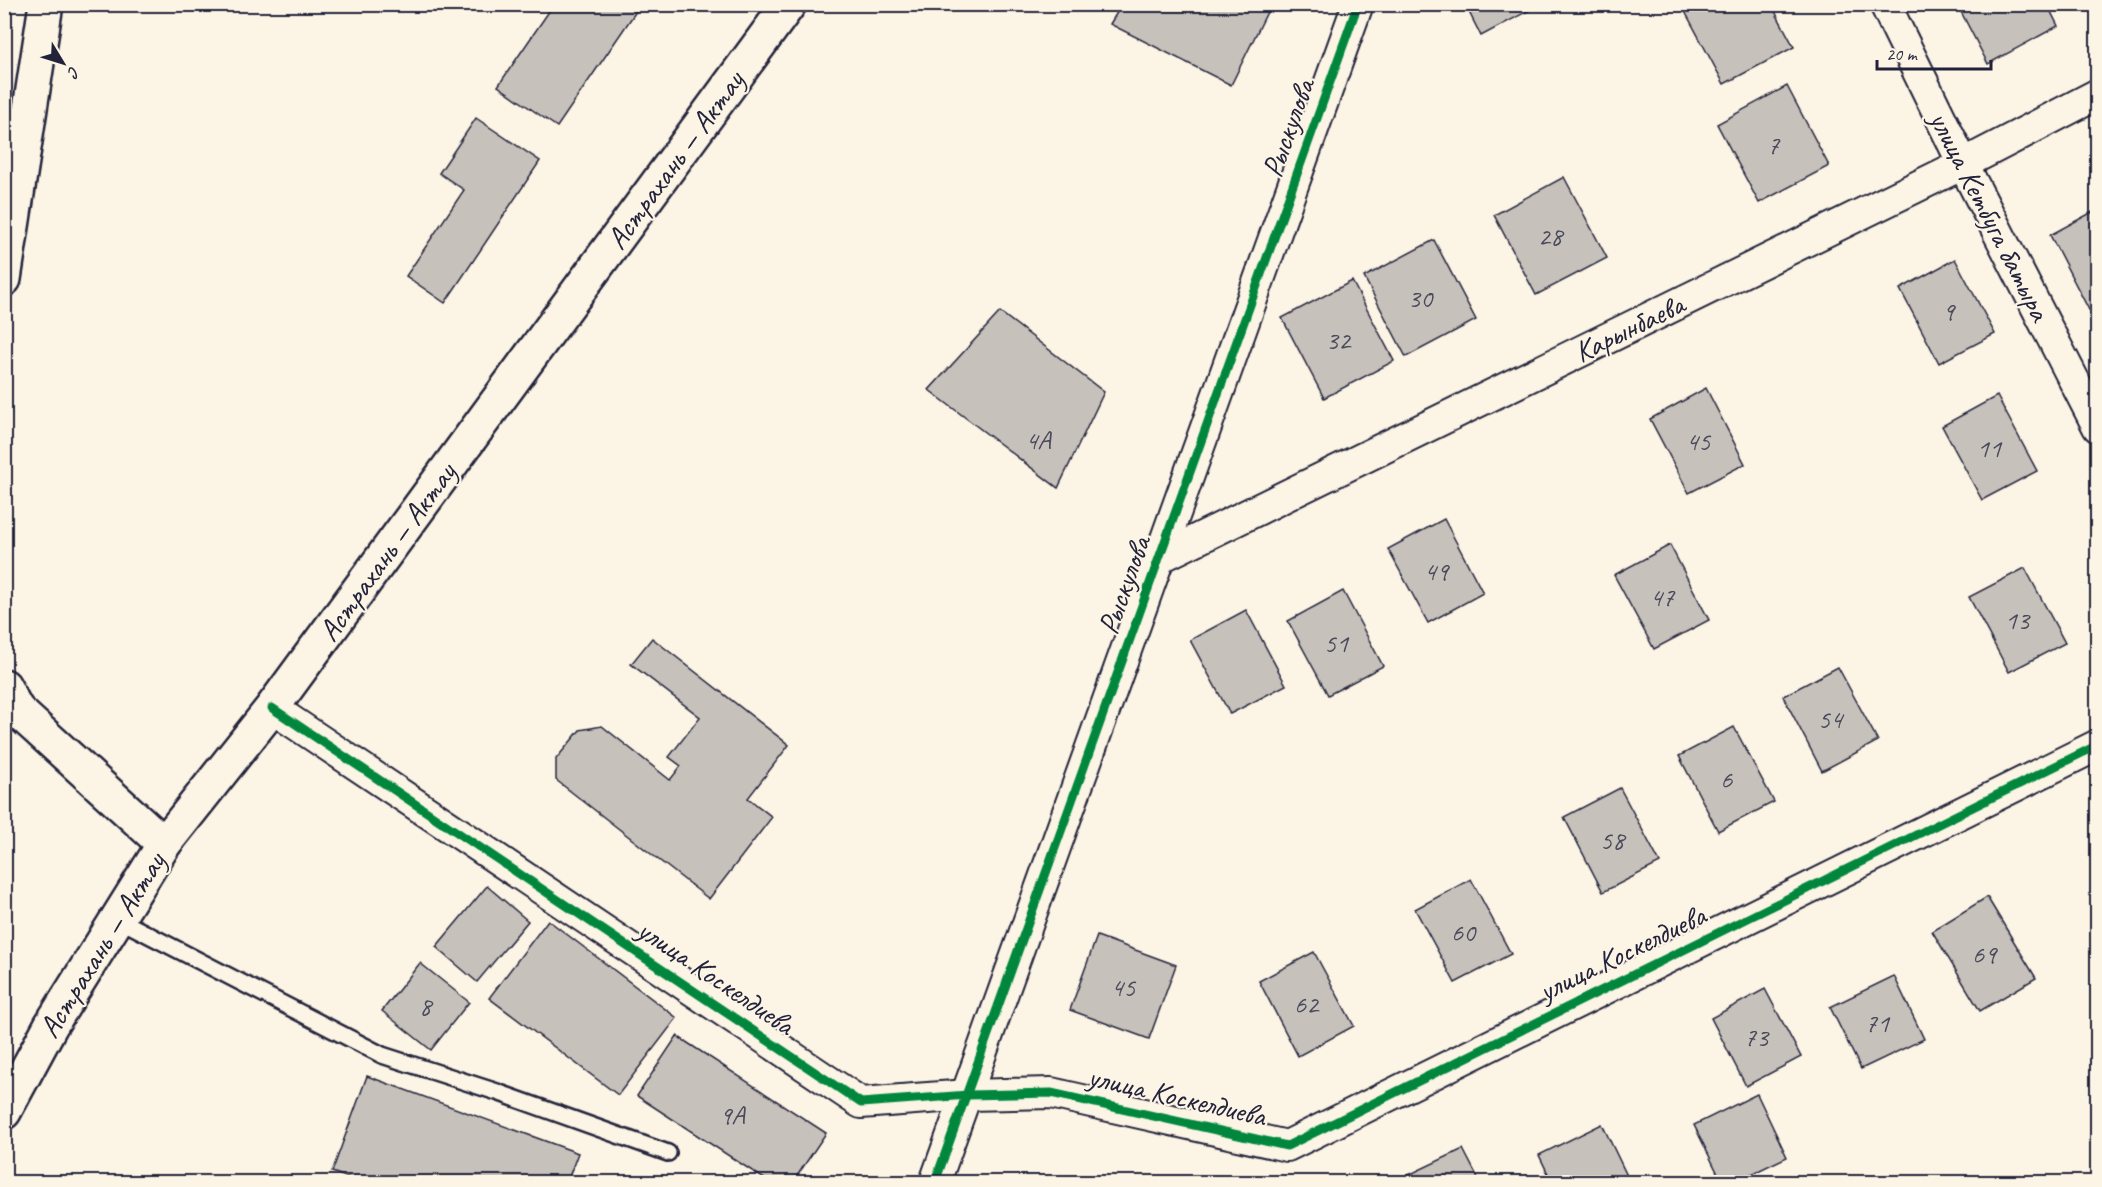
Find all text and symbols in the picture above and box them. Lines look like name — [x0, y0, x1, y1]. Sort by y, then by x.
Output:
north arrow — [33, 33, 93, 93]
scale bar — [1877, 33, 1991, 71]
text: 20 m — [1886, 43, 1919, 65]
text: С — [62, 62, 84, 83]
street label: Астрахань — Актау — [598, 62, 753, 257]
street label: Рыскулова — [1253, 71, 1324, 182]
street label: улица Кетбуга батыра — [1920, 103, 2060, 329]
house number: 7 — [1767, 128, 1781, 162]
house number: 28 — [1538, 219, 1565, 253]
house number: 30 — [1408, 281, 1434, 315]
street label: Карынбаева — [1568, 284, 1693, 371]
house number: 9 — [1942, 294, 1956, 328]
house number: 32 — [1326, 323, 1352, 357]
house number: 4А — [1025, 423, 1052, 457]
house number: 45 — [1686, 424, 1712, 458]
house number: 11 — [1977, 431, 2003, 465]
street label: Астрахань — Актау — [310, 454, 465, 649]
street label: Рыскулова — [1089, 528, 1160, 639]
house number: 49 — [1424, 554, 1450, 588]
house number: 47 — [1650, 580, 1676, 614]
house number: 13 — [2005, 603, 2031, 637]
house number: 51 — [1324, 626, 1350, 660]
house number: 54 — [1818, 702, 1845, 736]
house number: 6 — [1720, 762, 1733, 796]
house number: 58 — [1600, 823, 1627, 857]
street label: Астрахань — Актау — [30, 844, 175, 1045]
street label: улица Коскелдиева — [1530, 895, 1714, 1011]
street label: улица Коскелдиева — [629, 909, 803, 1044]
house number: 60 — [1451, 915, 1477, 949]
house number: 69 — [1972, 937, 1998, 971]
house number: 45 — [1111, 970, 1137, 1004]
house number: 62 — [1294, 987, 1320, 1021]
house number: 8 — [419, 989, 434, 1023]
house number: 71 — [1865, 1006, 1891, 1040]
house number: 73 — [1744, 1020, 1770, 1054]
street label: улица Коскелдиева — [1083, 1057, 1271, 1135]
house number: 9А — [719, 1098, 746, 1132]

